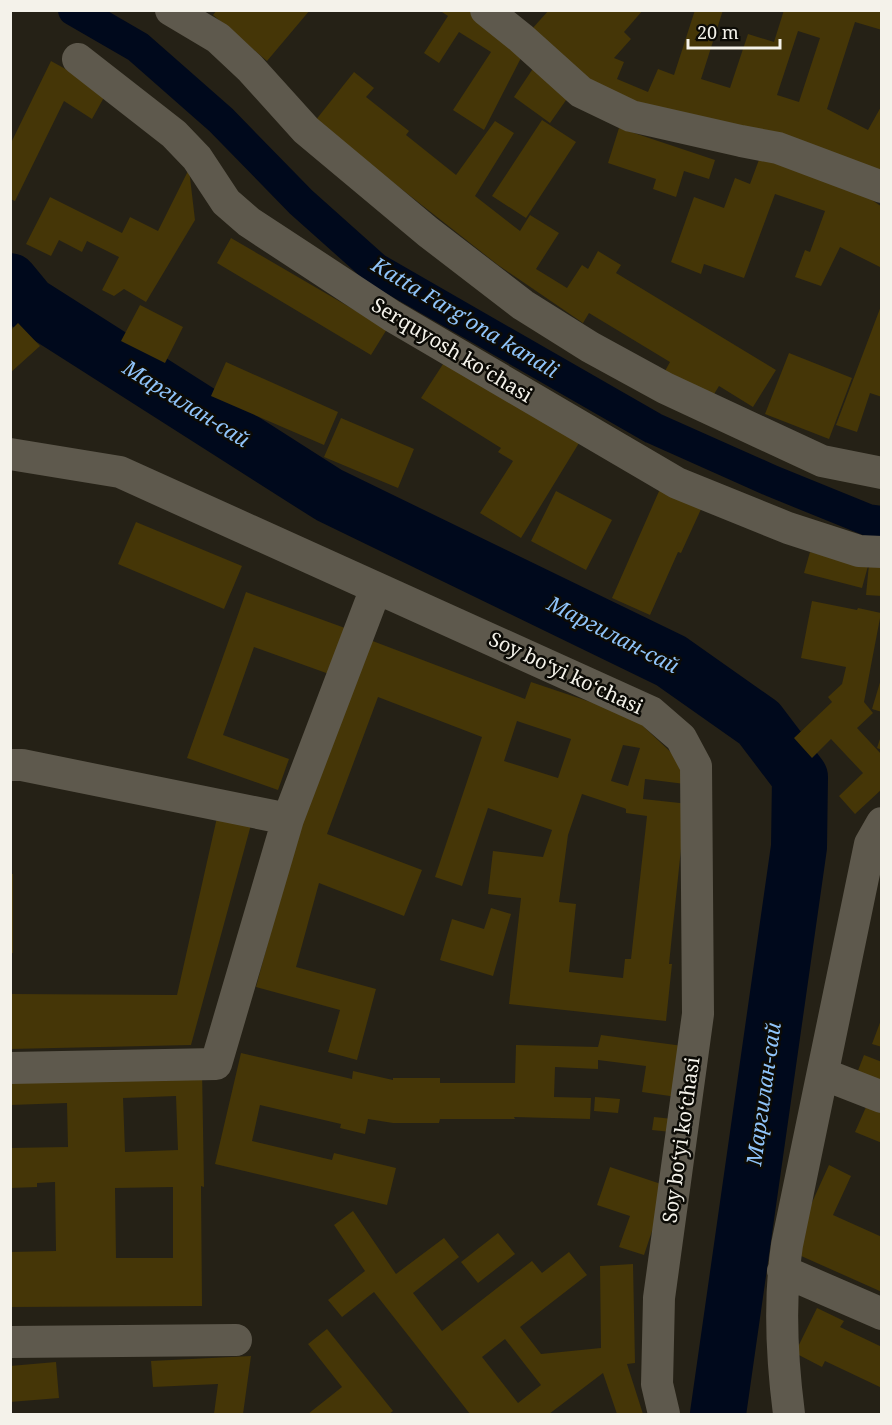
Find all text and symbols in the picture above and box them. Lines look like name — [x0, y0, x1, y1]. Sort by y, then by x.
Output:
scale bar — [688, 12, 780, 50]
text: 20 m — [697, 20, 739, 44]
water label: Katta Farg'ona kanali — [366, 250, 565, 384]
street label: Serquyosh koʻchasi — [367, 291, 538, 409]
water label: Маргилан-сай — [117, 352, 256, 454]
water label: Маргилан-сай — [542, 588, 685, 680]
street label: Soy boʻyi koʻchasi — [485, 625, 648, 720]
water label: Маргилан-сай — [739, 1020, 787, 1168]
street label: Soy boʻyi koʻchasi — [655, 1055, 706, 1225]

